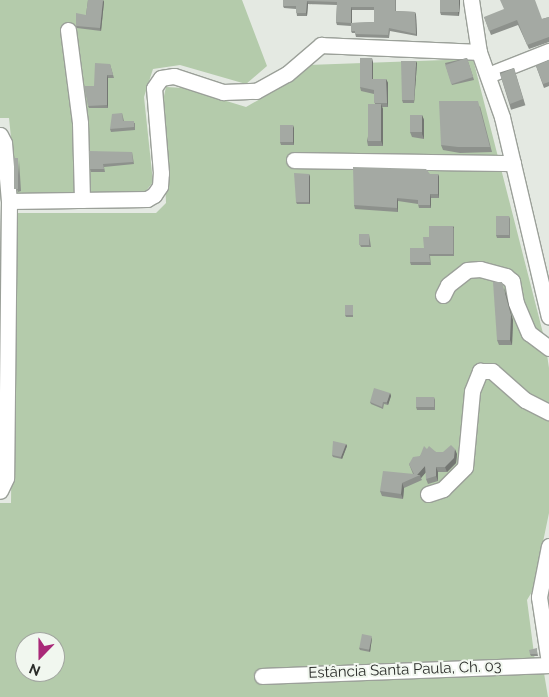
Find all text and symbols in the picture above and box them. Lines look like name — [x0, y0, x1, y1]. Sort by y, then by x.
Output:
north arrow — [15, 632, 65, 682]
street label: Estância Santa Paula, Ch. 03 — [308, 658, 502, 682]
text: N — [27, 661, 43, 679]

